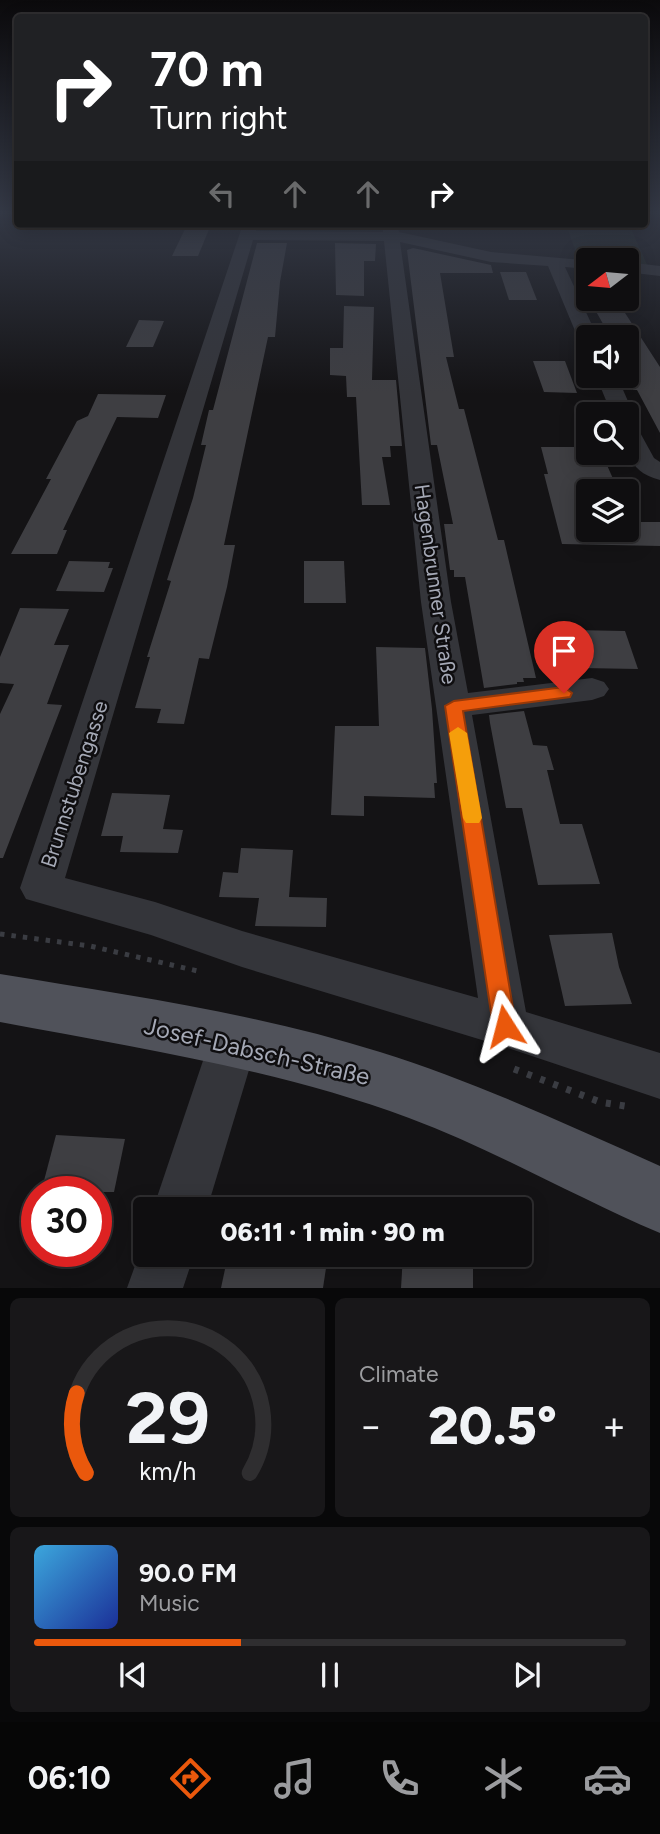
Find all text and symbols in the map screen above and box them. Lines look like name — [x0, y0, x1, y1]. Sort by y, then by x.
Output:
text: 70 m — [150, 39, 263, 98]
icon: right — [35, 42, 126, 133]
text: Turn right — [150, 99, 288, 137]
icon: left — [203, 175, 241, 213]
icon: ahead — [276, 175, 314, 213]
icon: ahead — [349, 175, 387, 213]
icon: right — [422, 175, 460, 213]
north arrow — [576, 248, 639, 312]
map controls — [576, 248, 639, 542]
button: sound — [576, 325, 639, 388]
button: search — [576, 402, 639, 465]
button: layers — [576, 479, 639, 542]
street label: Hagenbrunner Straße — [410, 482, 462, 686]
pin — [534, 621, 594, 693]
icon: arrive — [545, 632, 583, 670]
street label: Brunnstubengasse — [35, 697, 113, 871]
position arrow — [468, 989, 542, 1063]
street label: Josef-Dabsch-Straße — [141, 1011, 373, 1091]
speed limit sign: 30 — [21, 1176, 112, 1267]
text: 06:11 · 1 min · 90 m — [220, 1216, 445, 1248]
text: Climate — [359, 1360, 438, 1388]
text: 29 — [125, 1375, 210, 1462]
text: 20.5° — [428, 1395, 557, 1457]
text: − — [359, 1403, 383, 1449]
text: + — [602, 1403, 626, 1449]
text: km/h — [139, 1456, 196, 1486]
text: 90.0 FM — [139, 1557, 237, 1589]
text: Music — [139, 1589, 200, 1617]
icon: previous — [114, 1656, 152, 1694]
icon: pause — [311, 1656, 349, 1694]
icon: next — [508, 1656, 546, 1694]
icon: directions — [166, 1754, 215, 1803]
icon: music — [270, 1754, 319, 1803]
icon: phone — [375, 1754, 424, 1803]
icon: climate — [479, 1754, 528, 1803]
icon: car — [583, 1754, 632, 1803]
text: 06:10 — [28, 1759, 111, 1797]

